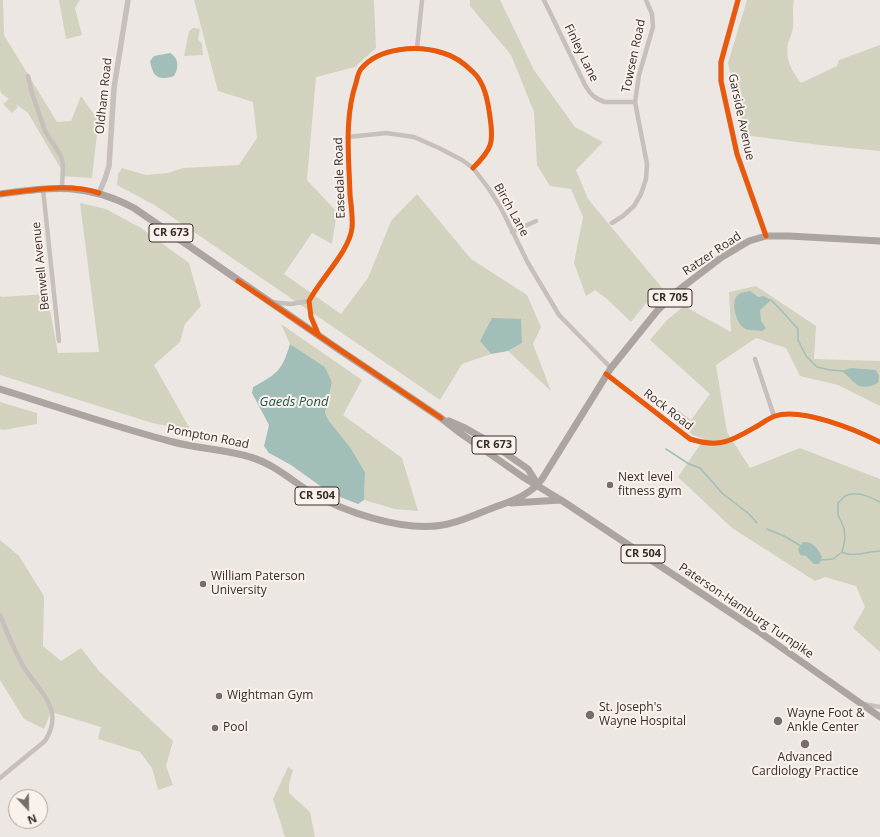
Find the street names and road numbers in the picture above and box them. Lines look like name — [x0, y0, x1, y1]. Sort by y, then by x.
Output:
street label: Towsen Road — [619, 18, 649, 94]
street label: Finley Lane — [561, 22, 601, 84]
street label: Oldham Road — [93, 57, 115, 135]
street label: Garside Avenue — [725, 72, 757, 162]
street label: Easedale Road — [331, 137, 349, 219]
street label: Birch Lane — [490, 181, 532, 239]
street label: Benwell Avenue — [29, 221, 53, 311]
road number: CR 673 — [149, 224, 193, 242]
street label: Ratzer Road — [680, 229, 744, 279]
road number: CR 705 — [648, 289, 692, 307]
street label: Rock Road — [641, 386, 695, 434]
street label: Pompton Road — [166, 422, 250, 452]
road number: CR 673 — [472, 436, 516, 454]
road number: CR 504 — [295, 487, 339, 505]
road number: CR 504 — [621, 545, 665, 563]
street label: Paterson-Hamburg Turnpike — [676, 560, 816, 662]

